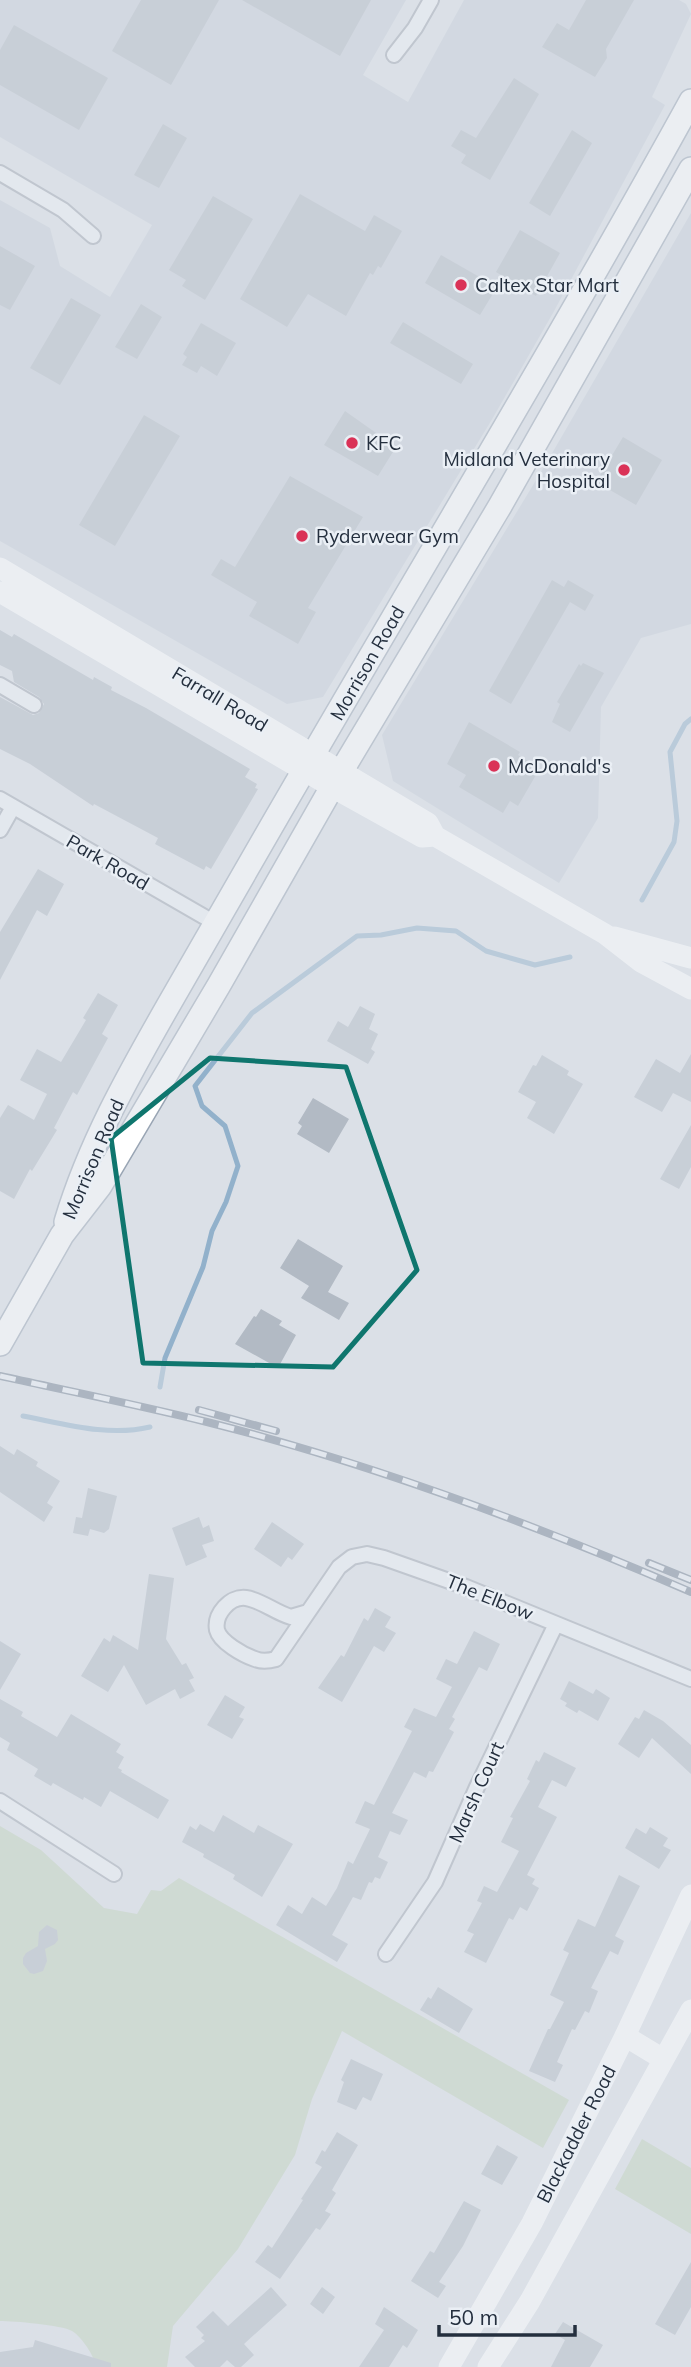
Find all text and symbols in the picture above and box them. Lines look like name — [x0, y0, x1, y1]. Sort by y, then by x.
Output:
place label: Caltex Star Mart — [475, 273, 619, 297]
marker: Caltex Star Mart — [453, 277, 469, 293]
place label: KFC — [366, 431, 401, 455]
marker: KFC — [344, 435, 360, 451]
place label: Midland Veterinary Hospital — [443, 447, 610, 493]
marker: Midland Veterinary Hospital — [616, 462, 632, 478]
place label: Ryderwear Gym — [316, 524, 459, 548]
marker: Ryderwear Gym — [294, 528, 310, 544]
street label: Morrison Road — [325, 601, 409, 725]
street label: Farrall Road — [168, 661, 272, 737]
place label: McDonald's — [508, 754, 611, 778]
marker: McDonald's — [486, 758, 502, 774]
street label: Park Road — [62, 829, 154, 895]
street label: Morrison Road — [57, 1095, 129, 1223]
street label: The Elbow — [443, 1569, 537, 1625]
street label: Marsh Court — [443, 1737, 509, 1846]
street label: Blackadder Road — [531, 2061, 621, 2207]
scale bar — [439, 2294, 576, 2338]
text: 50 m — [449, 2304, 498, 2330]

